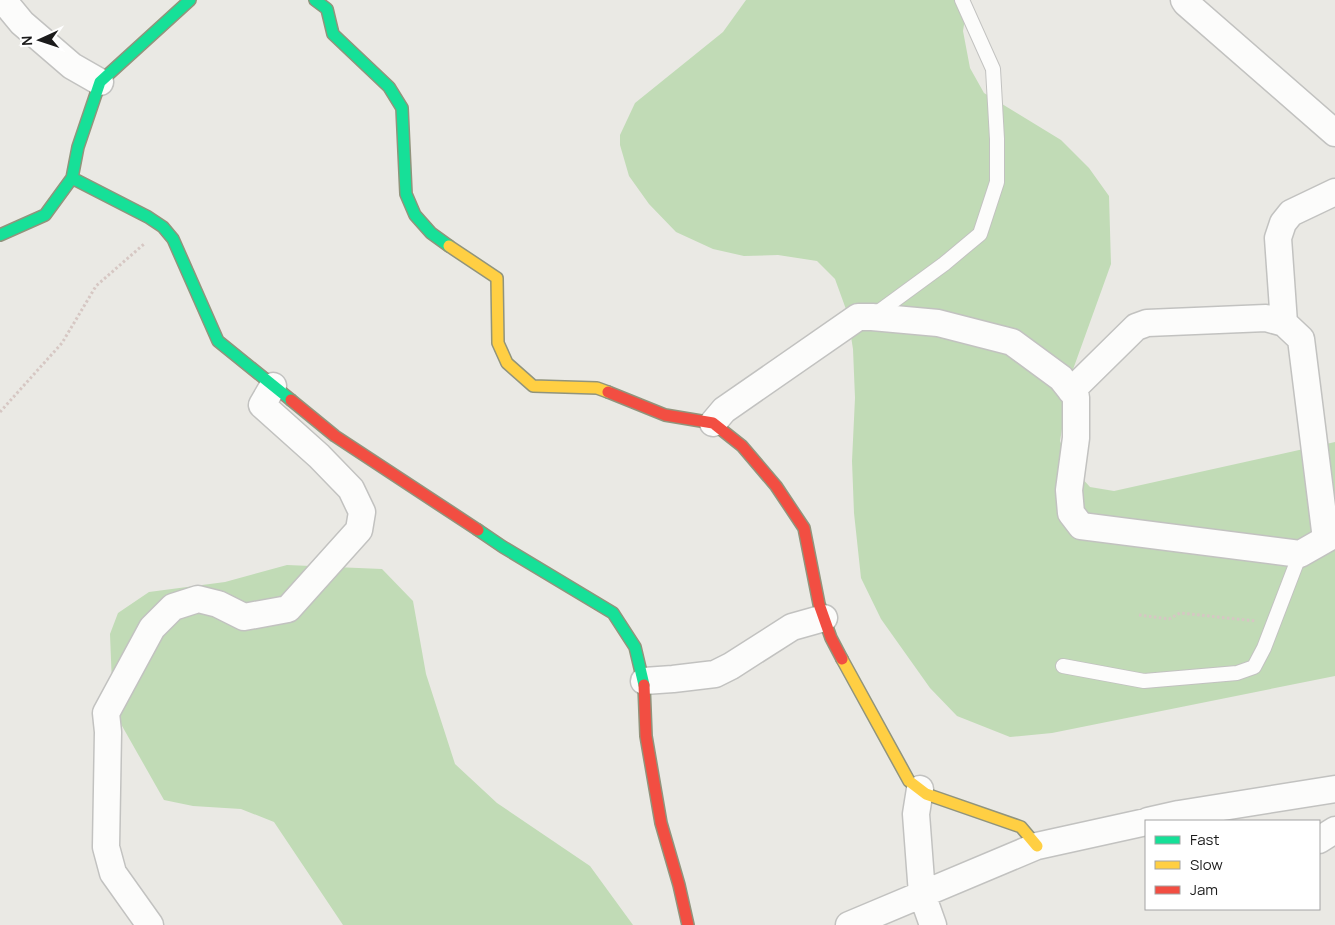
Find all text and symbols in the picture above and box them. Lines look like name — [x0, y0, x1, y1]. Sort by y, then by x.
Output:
north arrow — [15, 15, 65, 65]
text: N — [17, 35, 36, 46]
legend — [1145, 820, 1320, 910]
text: Fast — [1190, 829, 1219, 850]
text: Slow — [1190, 854, 1223, 875]
text: Jam — [1190, 879, 1218, 900]

